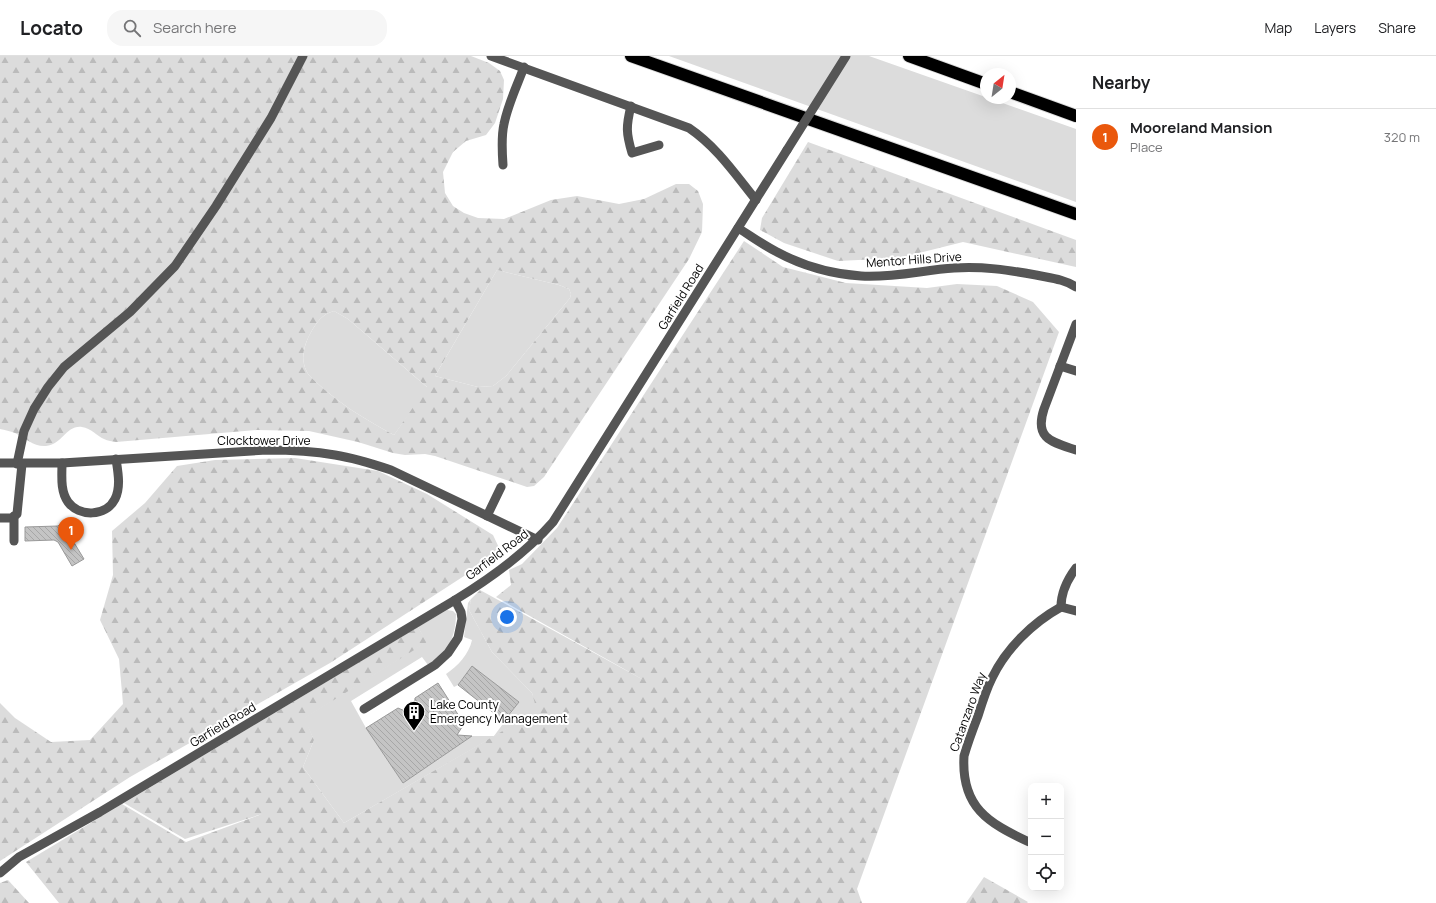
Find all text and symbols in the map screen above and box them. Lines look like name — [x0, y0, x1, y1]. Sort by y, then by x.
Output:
search box — [107, 10, 387, 46]
text: Locato — [20, 15, 83, 41]
icon: search — [121, 17, 143, 39]
text: Search here — [153, 17, 236, 38]
text: Map — [1264, 18, 1292, 37]
text: Layers — [1314, 18, 1356, 37]
text: Share — [1378, 18, 1416, 37]
north arrow — [980, 68, 1016, 104]
text: Nearby — [1092, 71, 1150, 94]
text: Mooreland Mansion — [1130, 117, 1272, 138]
text: 1 — [1102, 128, 1108, 146]
text: 320 m — [1384, 128, 1420, 146]
text: Place — [1130, 138, 1163, 156]
street label: Mentor Hills Drive — [866, 248, 962, 271]
street label: Garfield Road — [654, 261, 708, 333]
street label: Clocktower Drive — [217, 432, 311, 449]
pin: 1 — [58, 517, 84, 550]
street label: Garfield Road — [462, 525, 532, 584]
your location — [497, 607, 517, 627]
street label: Catanzaro Way — [945, 669, 990, 754]
place label: Lake County Emergency Management — [430, 696, 568, 727]
street label: Garfield Road — [186, 698, 259, 751]
building icon: Lake County Emergency Management — [401, 699, 427, 732]
map controls — [1028, 783, 1064, 891]
button: + — [1028, 783, 1064, 819]
button: − — [1028, 819, 1064, 855]
button: locate — [1028, 855, 1064, 891]

